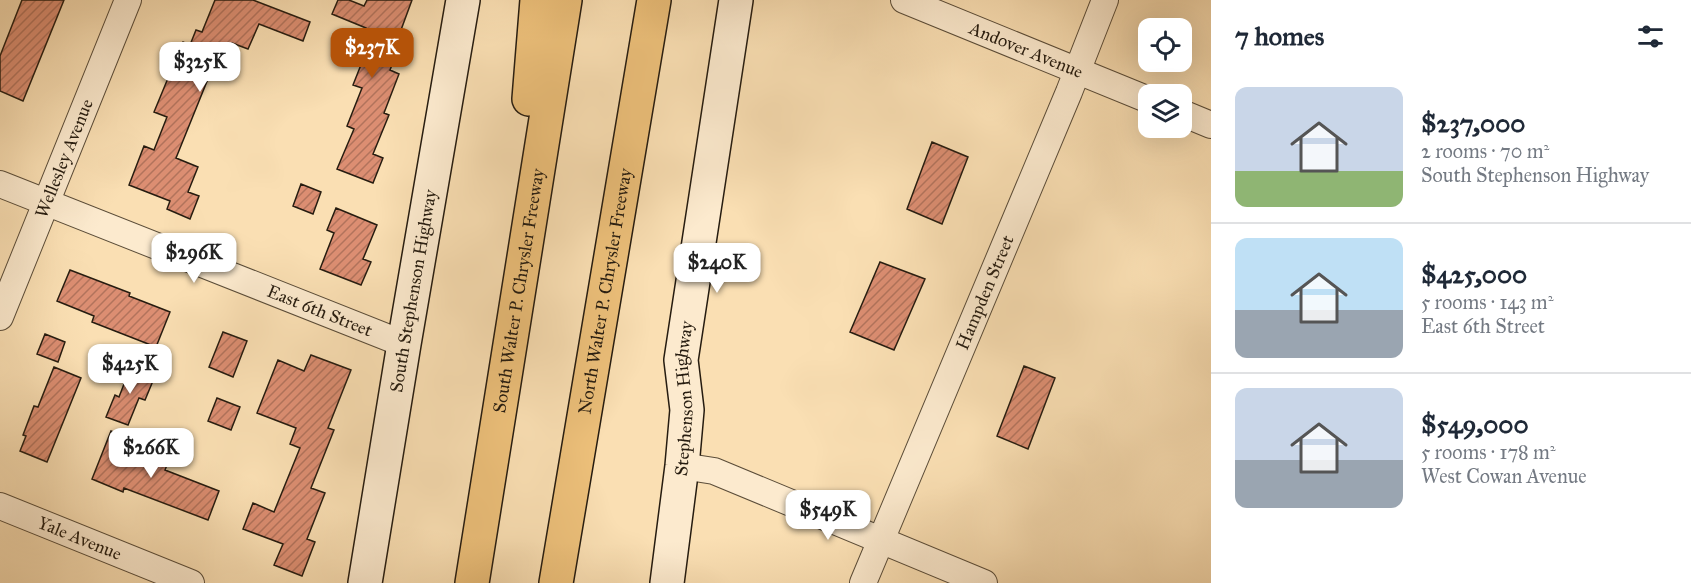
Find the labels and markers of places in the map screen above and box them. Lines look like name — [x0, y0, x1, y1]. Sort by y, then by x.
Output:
pin: $237K — [330, 28, 414, 79]
pin: $325K — [158, 42, 242, 93]
pin: $296K — [152, 233, 236, 284]
pin: $240K — [675, 243, 759, 294]
pin: $425K — [88, 344, 172, 395]
pin: $266K — [109, 428, 193, 479]
pin: $549K — [786, 490, 870, 541]

